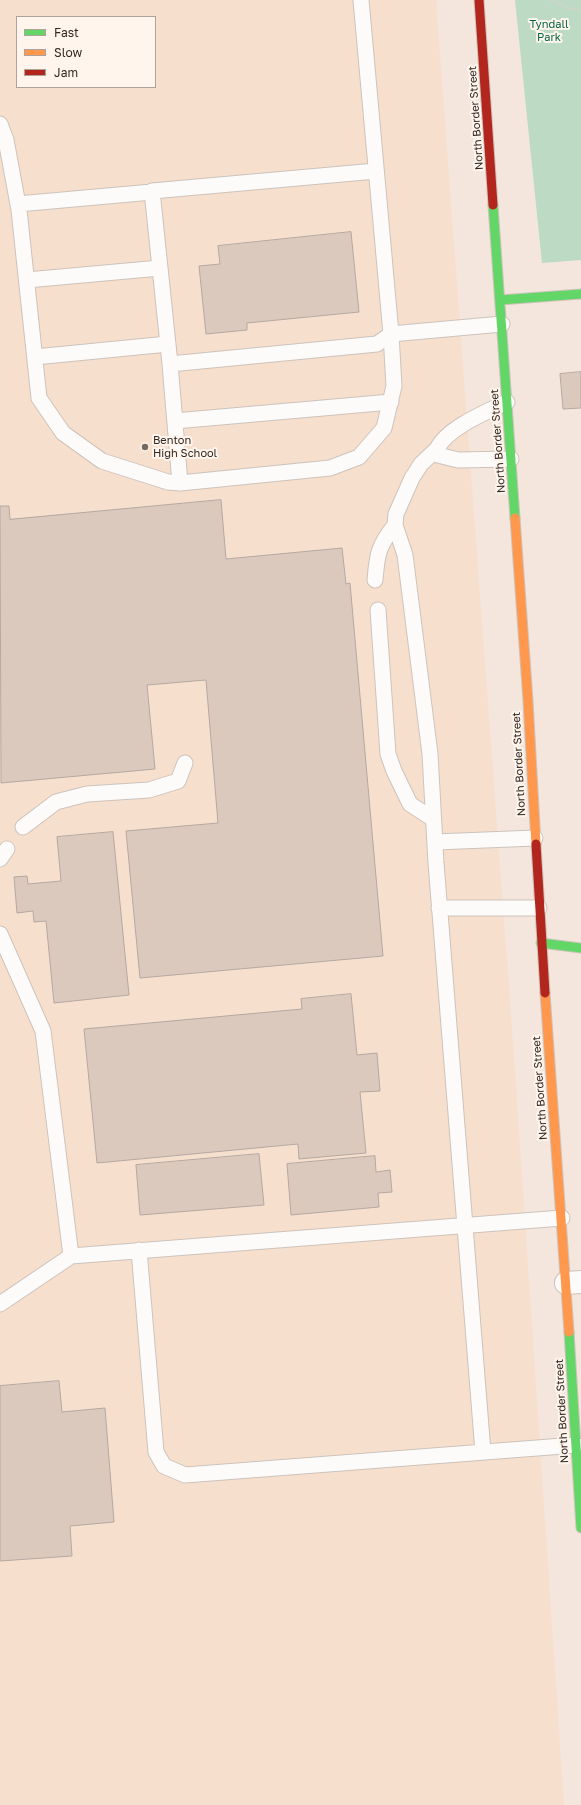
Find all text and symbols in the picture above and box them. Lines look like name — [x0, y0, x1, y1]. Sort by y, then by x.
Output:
legend — [16, 16, 156, 88]
park label: Tyndall Park — [530, 18, 568, 44]
text: Fast — [54, 25, 79, 40]
text: Slow — [54, 45, 82, 60]
text: Jam — [54, 65, 78, 80]
street label: North Border Street — [466, 66, 486, 170]
street label: North Border Street — [488, 389, 508, 493]
place label: Benton High School — [153, 434, 217, 460]
marker: Benton High School — [140, 442, 150, 452]
street label: North Border Street — [510, 712, 528, 816]
street label: North Border Street — [530, 1036, 550, 1140]
street label: North Border Street — [553, 1359, 571, 1463]

